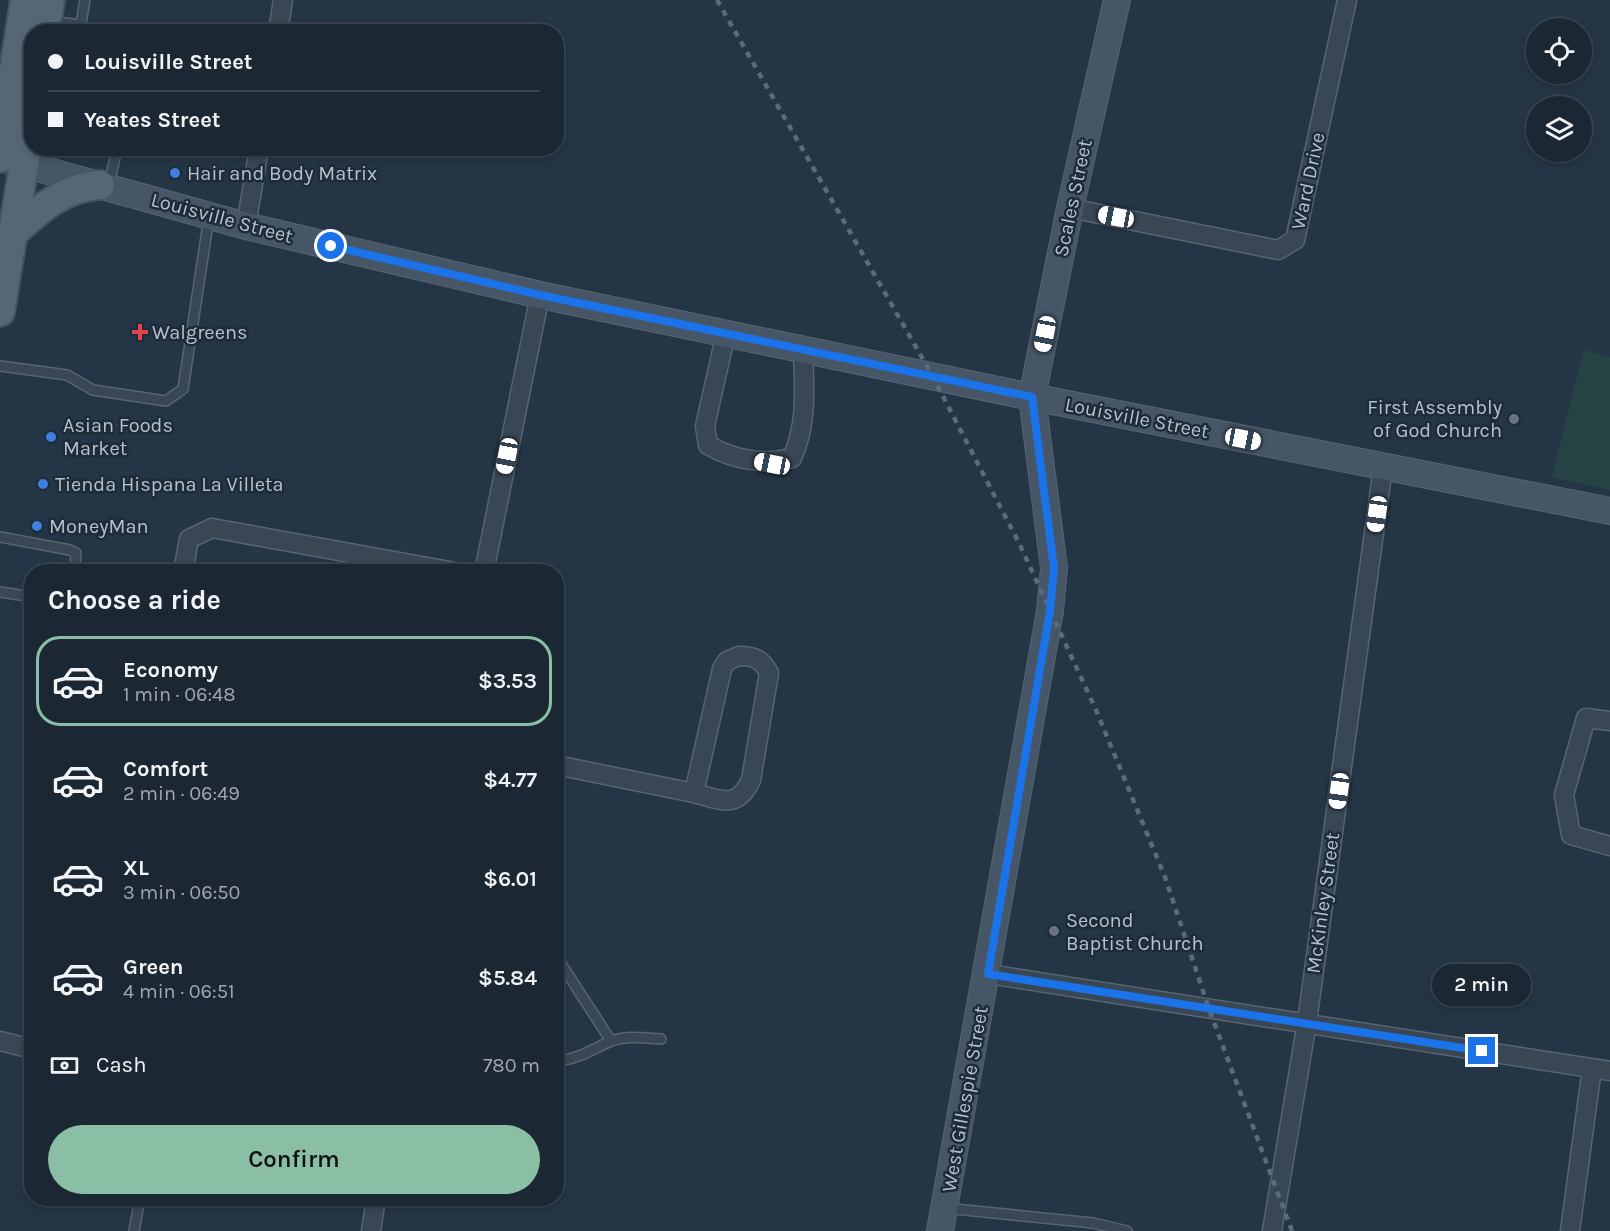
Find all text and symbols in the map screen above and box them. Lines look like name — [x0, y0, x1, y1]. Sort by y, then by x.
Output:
map controls — [1526, 18, 1592, 162]
button: locate — [1526, 18, 1592, 84]
text: Louisville Street — [84, 49, 253, 75]
button: layers — [1526, 96, 1592, 162]
text: Yeates Street — [84, 107, 221, 133]
street label: Ward Drive — [1286, 130, 1330, 232]
street label: Scales Street — [1049, 137, 1097, 259]
place label: Hair and Body Matrix — [187, 162, 377, 185]
marker: Hair and Body Matrix — [168, 166, 182, 180]
street label: Louisville Street — [149, 188, 296, 248]
car — [1097, 205, 1135, 229]
route start — [317, 232, 344, 259]
car — [1033, 315, 1057, 353]
place label: Walgreens — [152, 321, 248, 344]
marker: Walgreens — [133, 325, 147, 339]
street label: Louisville Street — [1063, 393, 1211, 443]
place label: First Assembly of God Church — [1367, 396, 1502, 442]
marker: First Assembly of God Church — [1507, 412, 1521, 426]
place label: Asian Foods Market — [63, 414, 173, 460]
car — [1224, 427, 1262, 451]
marker: Asian Foods Market — [44, 430, 58, 444]
car — [495, 437, 519, 475]
car — [753, 452, 791, 476]
place label: Tienda Hispana La Villeta — [55, 473, 284, 496]
marker: Tienda Hispana La Villeta — [36, 477, 50, 491]
car — [1366, 495, 1388, 533]
place label: MoneyMan — [49, 515, 149, 538]
marker: MoneyMan — [30, 519, 44, 533]
text: Choose a ride — [48, 584, 221, 616]
icon: car — [51, 654, 105, 708]
text: Economy — [123, 657, 218, 683]
text: $3.53 — [478, 668, 537, 694]
text: 1 min · 06:48 — [123, 683, 236, 706]
icon: car — [51, 753, 105, 807]
text: Comfort — [123, 756, 208, 782]
text: $4.77 — [483, 767, 537, 793]
car — [1328, 772, 1350, 810]
text: 2 min · 06:49 — [123, 782, 240, 805]
street label: McKinley Street — [1302, 830, 1344, 975]
icon: car — [51, 852, 105, 906]
text: XL — [123, 855, 149, 881]
text: $6.01 — [483, 866, 537, 892]
text: 3 min · 06:50 — [123, 881, 240, 904]
place label: Second Baptist Church — [1066, 909, 1203, 955]
marker: Second Baptist Church — [1047, 924, 1061, 938]
icon: car — [51, 951, 105, 1005]
text: Green — [123, 954, 184, 980]
callout: 2 min — [1432, 964, 1532, 1006]
text: $5.84 — [478, 965, 537, 991]
text: 2 min — [1454, 973, 1509, 996]
text: 4 min · 06:51 — [123, 980, 235, 1003]
street label: West Gillespie Street — [937, 1004, 993, 1194]
route end — [1468, 1037, 1495, 1064]
icon: cash — [48, 1049, 81, 1082]
text: Cash — [96, 1052, 146, 1078]
text: 780 m — [483, 1054, 540, 1077]
button: Confirm — [48, 1125, 540, 1194]

